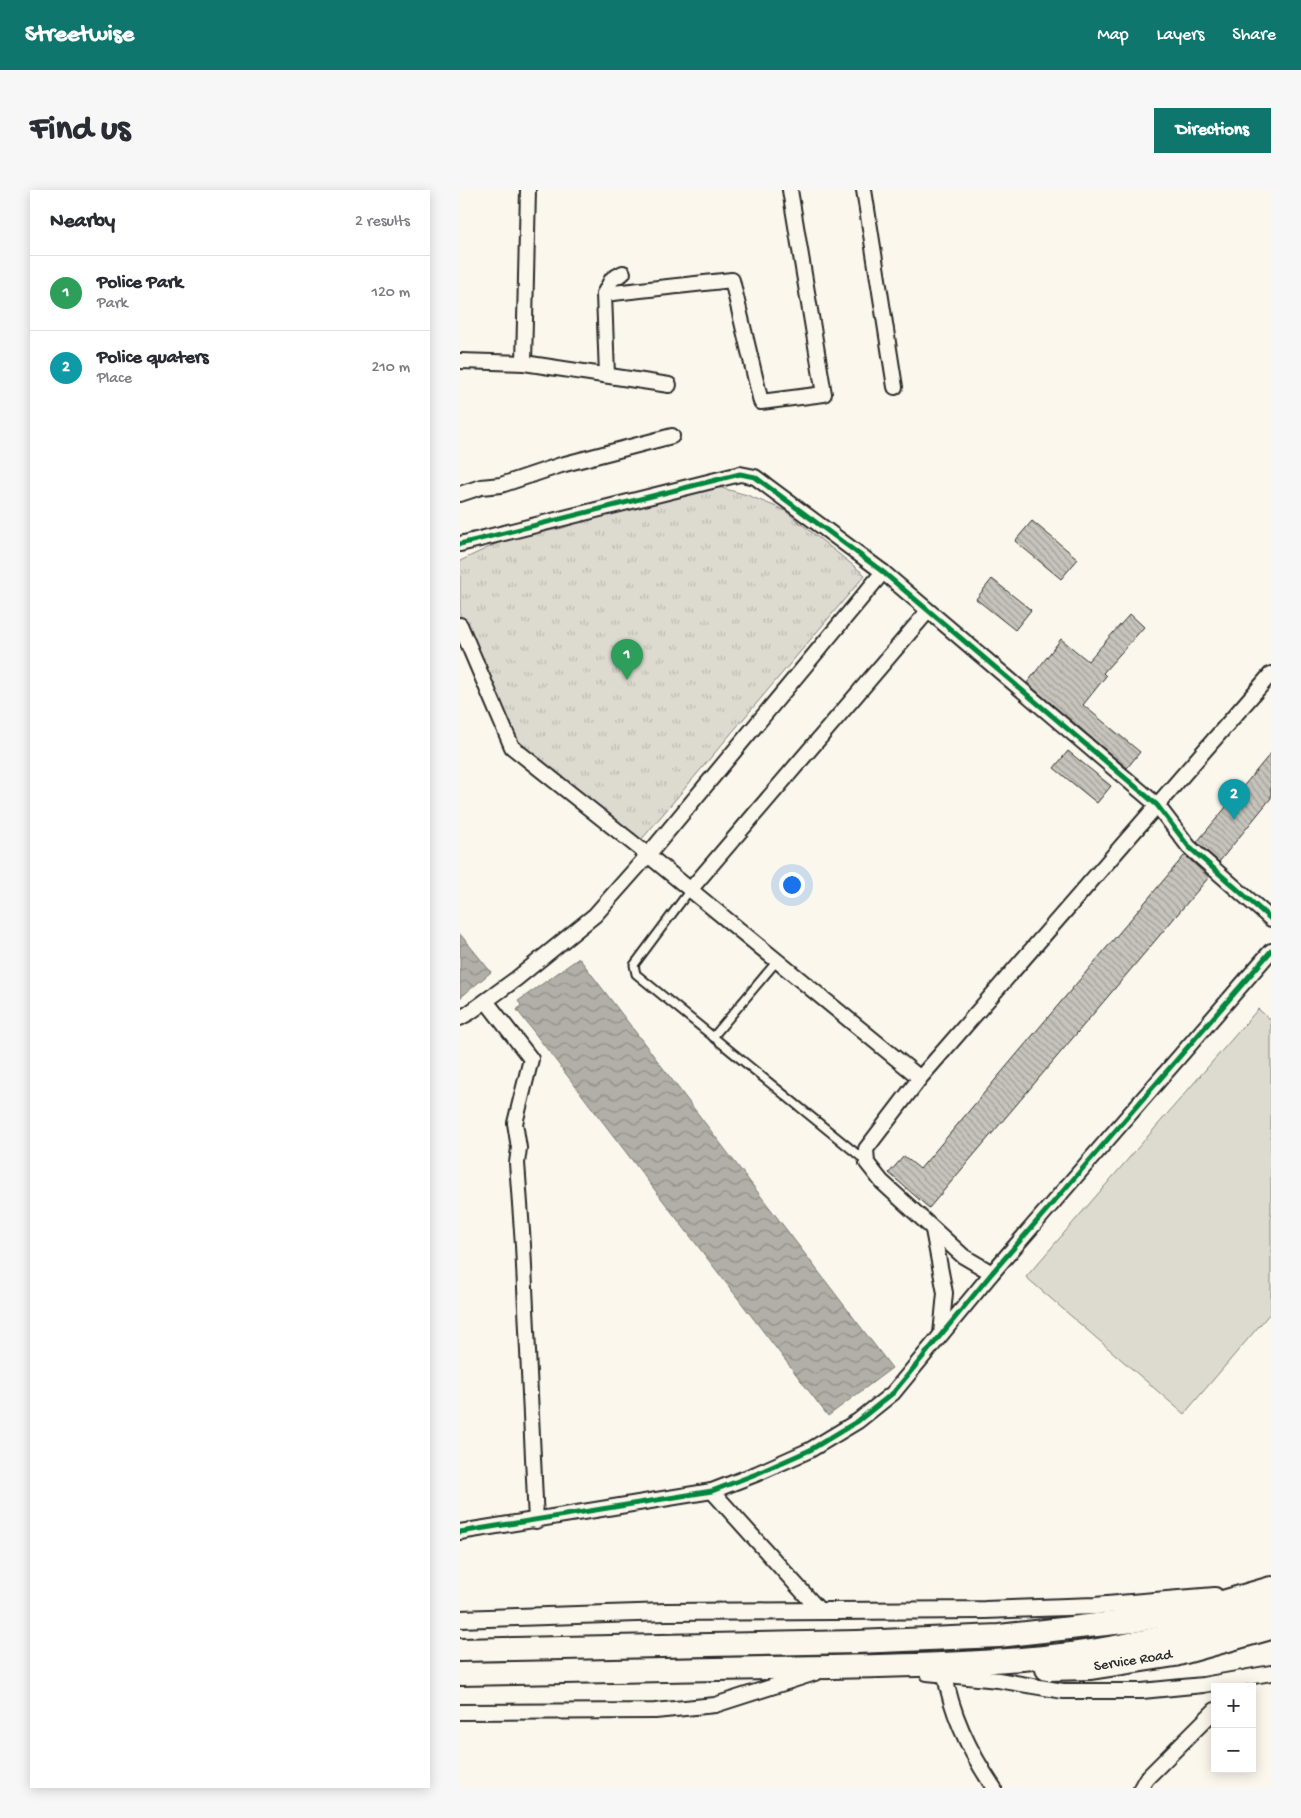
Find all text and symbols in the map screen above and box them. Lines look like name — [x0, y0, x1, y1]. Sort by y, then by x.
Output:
text: Streetwise — [25, 21, 134, 50]
text: Map — [1097, 25, 1129, 46]
text: Layers — [1157, 25, 1204, 46]
text: Share — [1232, 25, 1276, 46]
button: Directions — [1154, 108, 1271, 153]
text: Find us — [30, 110, 130, 151]
text: Nearby — [50, 210, 115, 235]
text: 2 results — [355, 213, 410, 232]
text: Police Park — [97, 272, 183, 295]
text: 1 — [63, 284, 69, 303]
text: 120 m — [371, 284, 410, 303]
text: Park — [97, 295, 128, 314]
text: Police quaters — [97, 347, 209, 370]
text: 2 — [62, 359, 70, 378]
text: 210 m — [371, 359, 410, 378]
text: Place — [97, 370, 132, 389]
pin: 1 — [611, 639, 643, 680]
pin: 2 — [1218, 779, 1250, 820]
your location — [779, 872, 805, 898]
street label: Service Road — [1093, 1646, 1175, 1676]
map controls — [1211, 1683, 1256, 1773]
button: + — [1211, 1683, 1256, 1728]
button: − — [1211, 1728, 1256, 1773]

